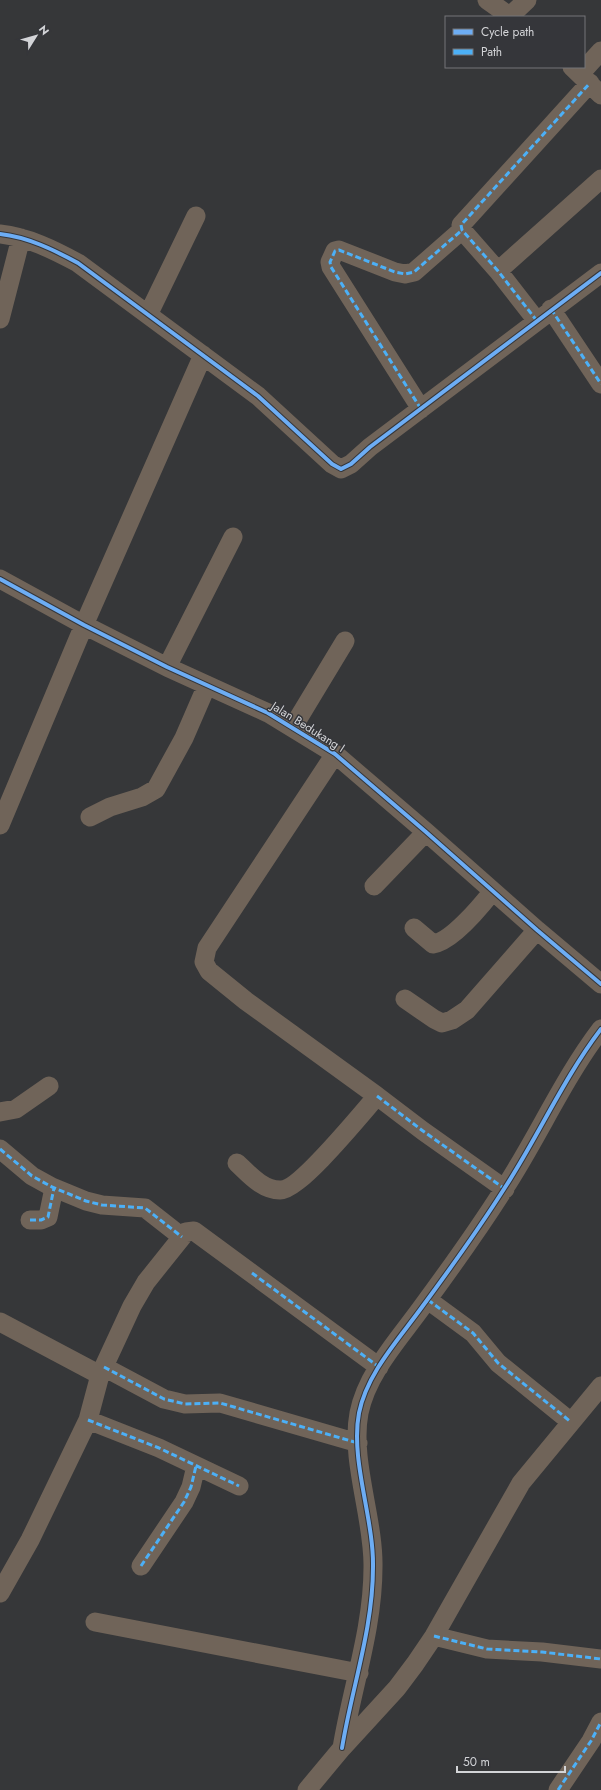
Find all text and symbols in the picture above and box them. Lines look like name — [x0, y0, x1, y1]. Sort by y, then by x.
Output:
north arrow — [16, 16, 56, 56]
legend — [445, 16, 585, 68]
text: N — [35, 22, 53, 38]
text: Cycle path — [481, 23, 534, 41]
text: Path — [481, 43, 502, 61]
street label: Jalan Bedukang I — [266, 696, 348, 757]
scale bar — [457, 1748, 565, 1774]
text: 50 m — [463, 1753, 490, 1771]

